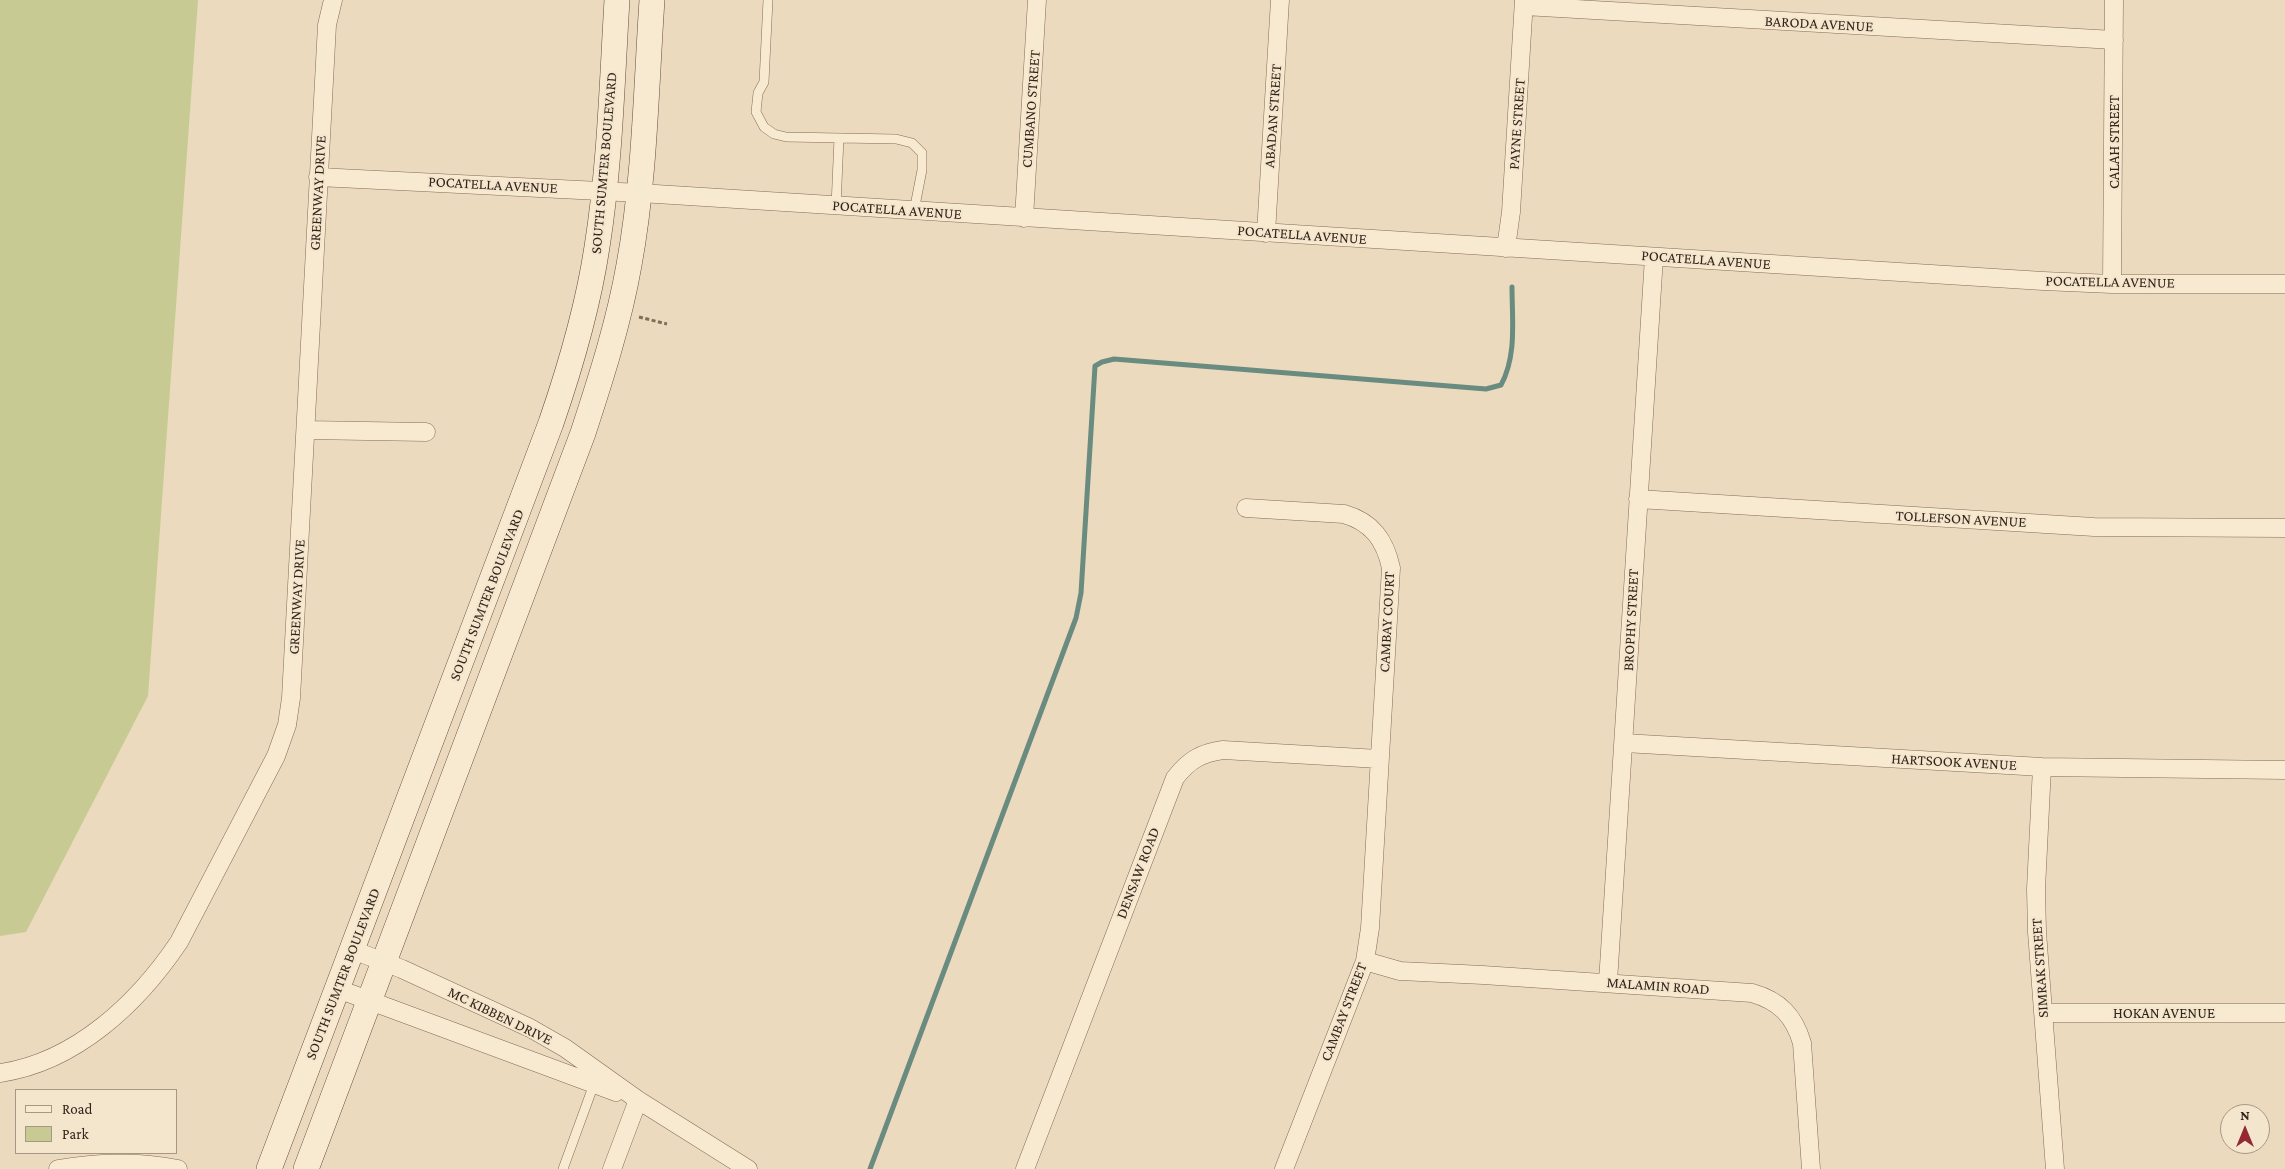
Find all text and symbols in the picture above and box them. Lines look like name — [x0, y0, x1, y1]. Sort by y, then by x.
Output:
street label: BARODA AVENUE — [1764, 12, 1874, 36]
street label: CUMBANO STREET — [1018, 49, 1044, 169]
street label: ABADAN STREET — [1260, 63, 1286, 169]
street label: SOUTH SUMTER BOULEVARD — [587, 71, 621, 255]
street label: PAYNE STREET — [1505, 78, 1529, 170]
street label: CALAH STREET — [2105, 95, 2123, 189]
street label: GREENWAY DRIVE — [306, 135, 330, 251]
street label: POCATELLA AVENUE — [428, 173, 558, 197]
street label: POCATELLA AVENUE — [832, 197, 962, 223]
street label: POCATELLA AVENUE — [1237, 222, 1367, 248]
street label: POCATELLA AVENUE — [1641, 247, 1771, 273]
street label: POCATELLA AVENUE — [2045, 272, 2175, 292]
street label: SOUTH SUMTER BOULEVARD — [446, 507, 528, 683]
street label: TOLLEFSON AVENUE — [1895, 507, 2027, 531]
street label: GREENWAY DRIVE — [285, 539, 309, 655]
street label: BROPHY STREET — [1619, 568, 1643, 672]
street label: CAMBAY COURT — [1375, 571, 1399, 673]
street label: HARTSOOK AVENUE — [1891, 750, 2017, 774]
street label: DENSAW ROAD — [1112, 825, 1164, 921]
street label: SOUTH SUMTER BOULEVARD — [302, 886, 384, 1062]
street label: SIMRAK STREET — [2028, 918, 2052, 1018]
street label: CAMBAY STREET — [1317, 960, 1371, 1064]
street label: MALAMIN ROAD — [1606, 973, 1710, 999]
street label: MC KIBBEN DRIVE — [445, 983, 555, 1049]
street label: HOKAN AVENUE — [2113, 1004, 2215, 1022]
legend — [15, 1089, 178, 1154]
text: Road — [62, 1101, 92, 1117]
north arrow — [2220, 1104, 2270, 1154]
text: N — [2240, 1107, 2250, 1123]
text: Park — [62, 1126, 89, 1142]

